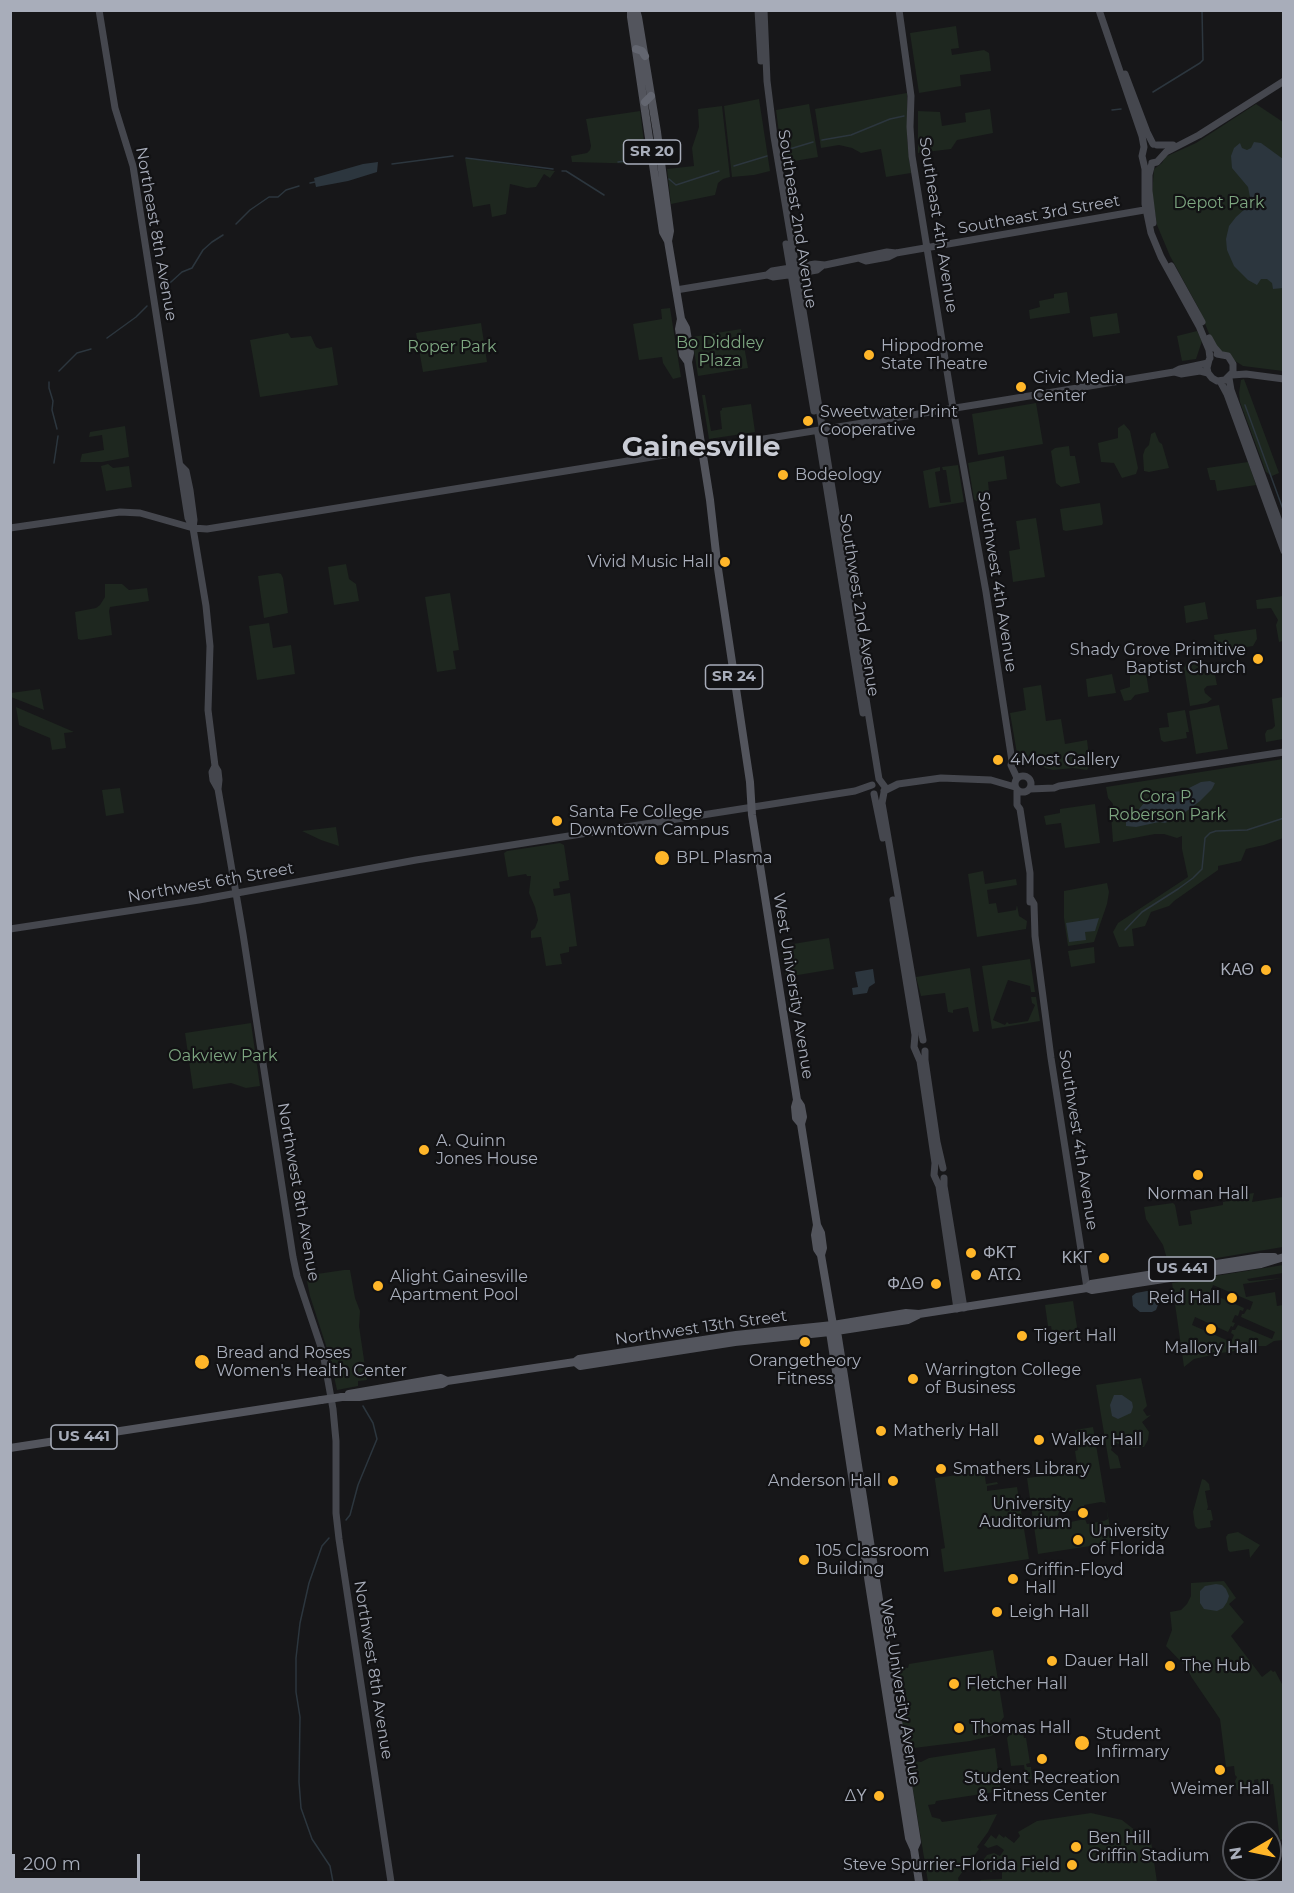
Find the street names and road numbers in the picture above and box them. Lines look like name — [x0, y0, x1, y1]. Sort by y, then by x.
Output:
street label: Southeast 2nd Avenue — [773, 128, 821, 310]
street label: Southeast 4th Avenue — [915, 136, 961, 314]
road number: SR 20 — [624, 140, 680, 164]
street label: Northeast 8th Avenue — [131, 145, 181, 323]
street label: Southeast 3rd Street — [957, 191, 1121, 239]
street label: Southwest 4th Avenue — [973, 491, 1021, 673]
street label: Southwest 2nd Avenue — [835, 512, 883, 698]
road number: SR 24 — [706, 665, 762, 689]
street label: Northwest 6th Street — [126, 859, 296, 907]
street label: West University Avenue — [769, 891, 817, 1081]
street label: Southwest 4th Avenue — [1054, 1049, 1102, 1231]
street label: Northwest 8th Avenue — [273, 1101, 323, 1283]
road number: US 441 — [1149, 1257, 1215, 1281]
street label: Northwest 13th Street — [614, 1306, 788, 1350]
road number: US 441 — [51, 1425, 117, 1449]
street label: Northwest 8th Avenue — [349, 1579, 397, 1761]
street label: West University Avenue — [876, 1597, 924, 1787]

